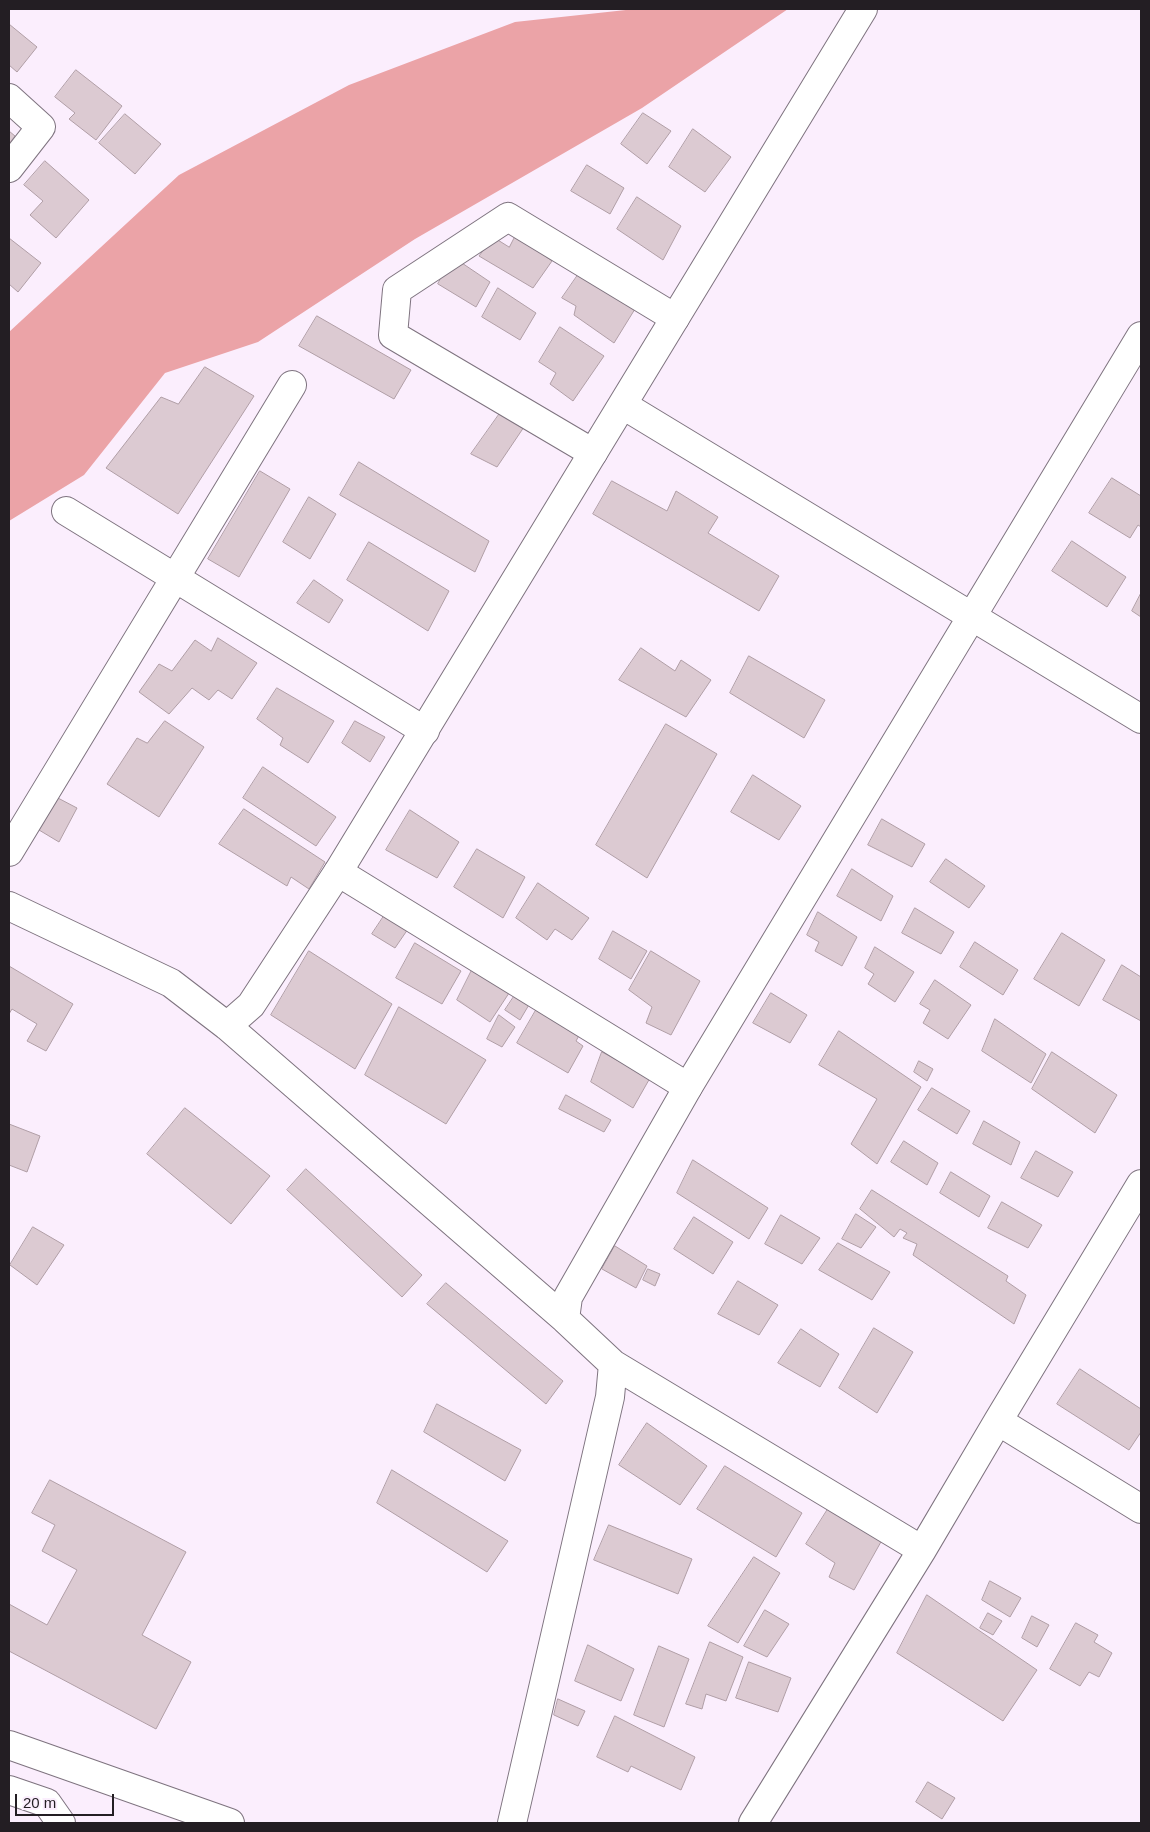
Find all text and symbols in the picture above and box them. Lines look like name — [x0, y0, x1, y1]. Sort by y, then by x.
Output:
scale bar — [18, 1784, 116, 1816]
text: 20 m — [23, 1794, 56, 1811]

